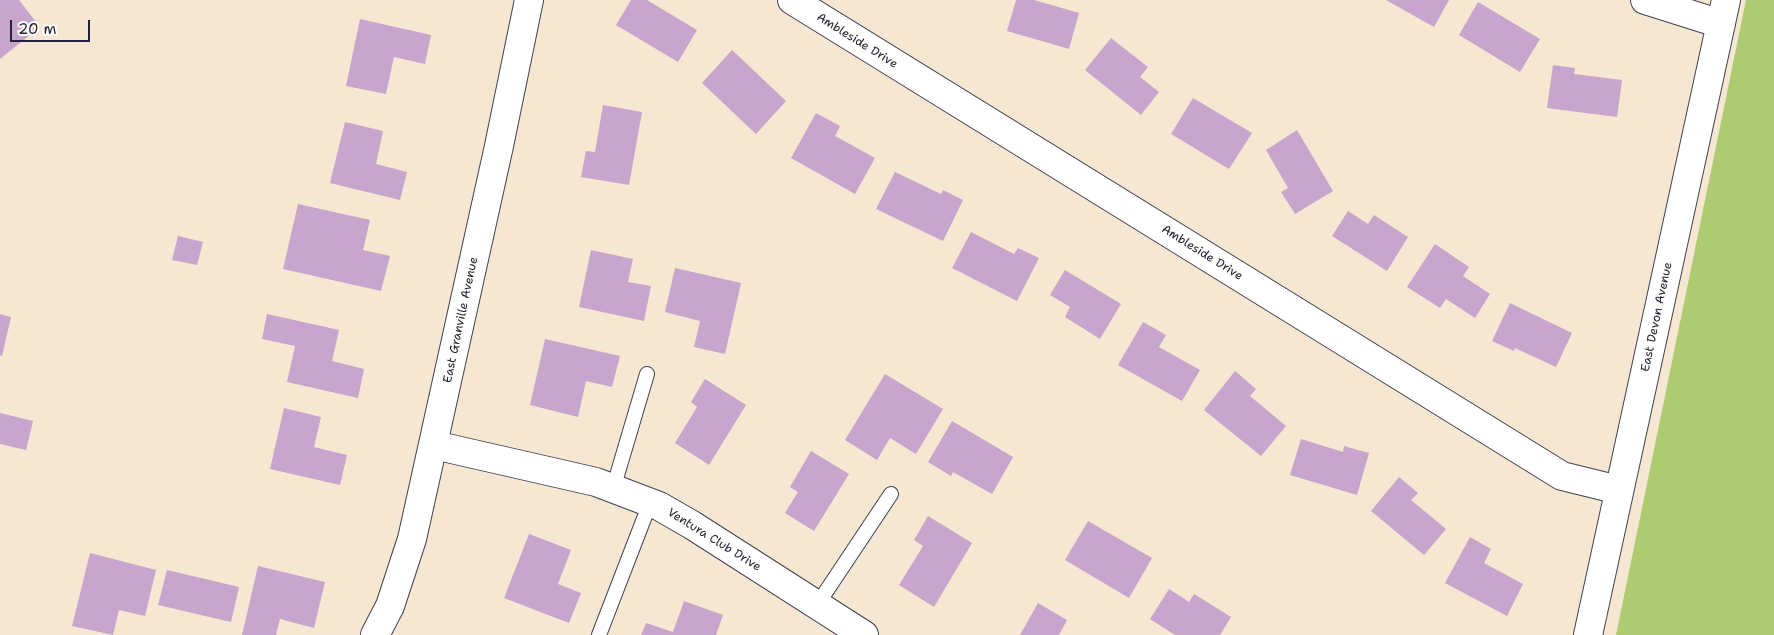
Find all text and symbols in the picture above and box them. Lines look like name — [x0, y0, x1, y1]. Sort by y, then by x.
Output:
scale bar — [12, 10, 92, 42]
street label: Ambleside Drive — [814, 10, 900, 72]
text: 20 m — [18, 19, 57, 39]
street label: Ambleside Drive — [1159, 222, 1245, 284]
street label: East Granville Avenue — [441, 256, 481, 384]
street label: East Devon Avenue — [1638, 261, 1676, 373]
street label: Ventura Club Drive — [665, 505, 763, 575]

